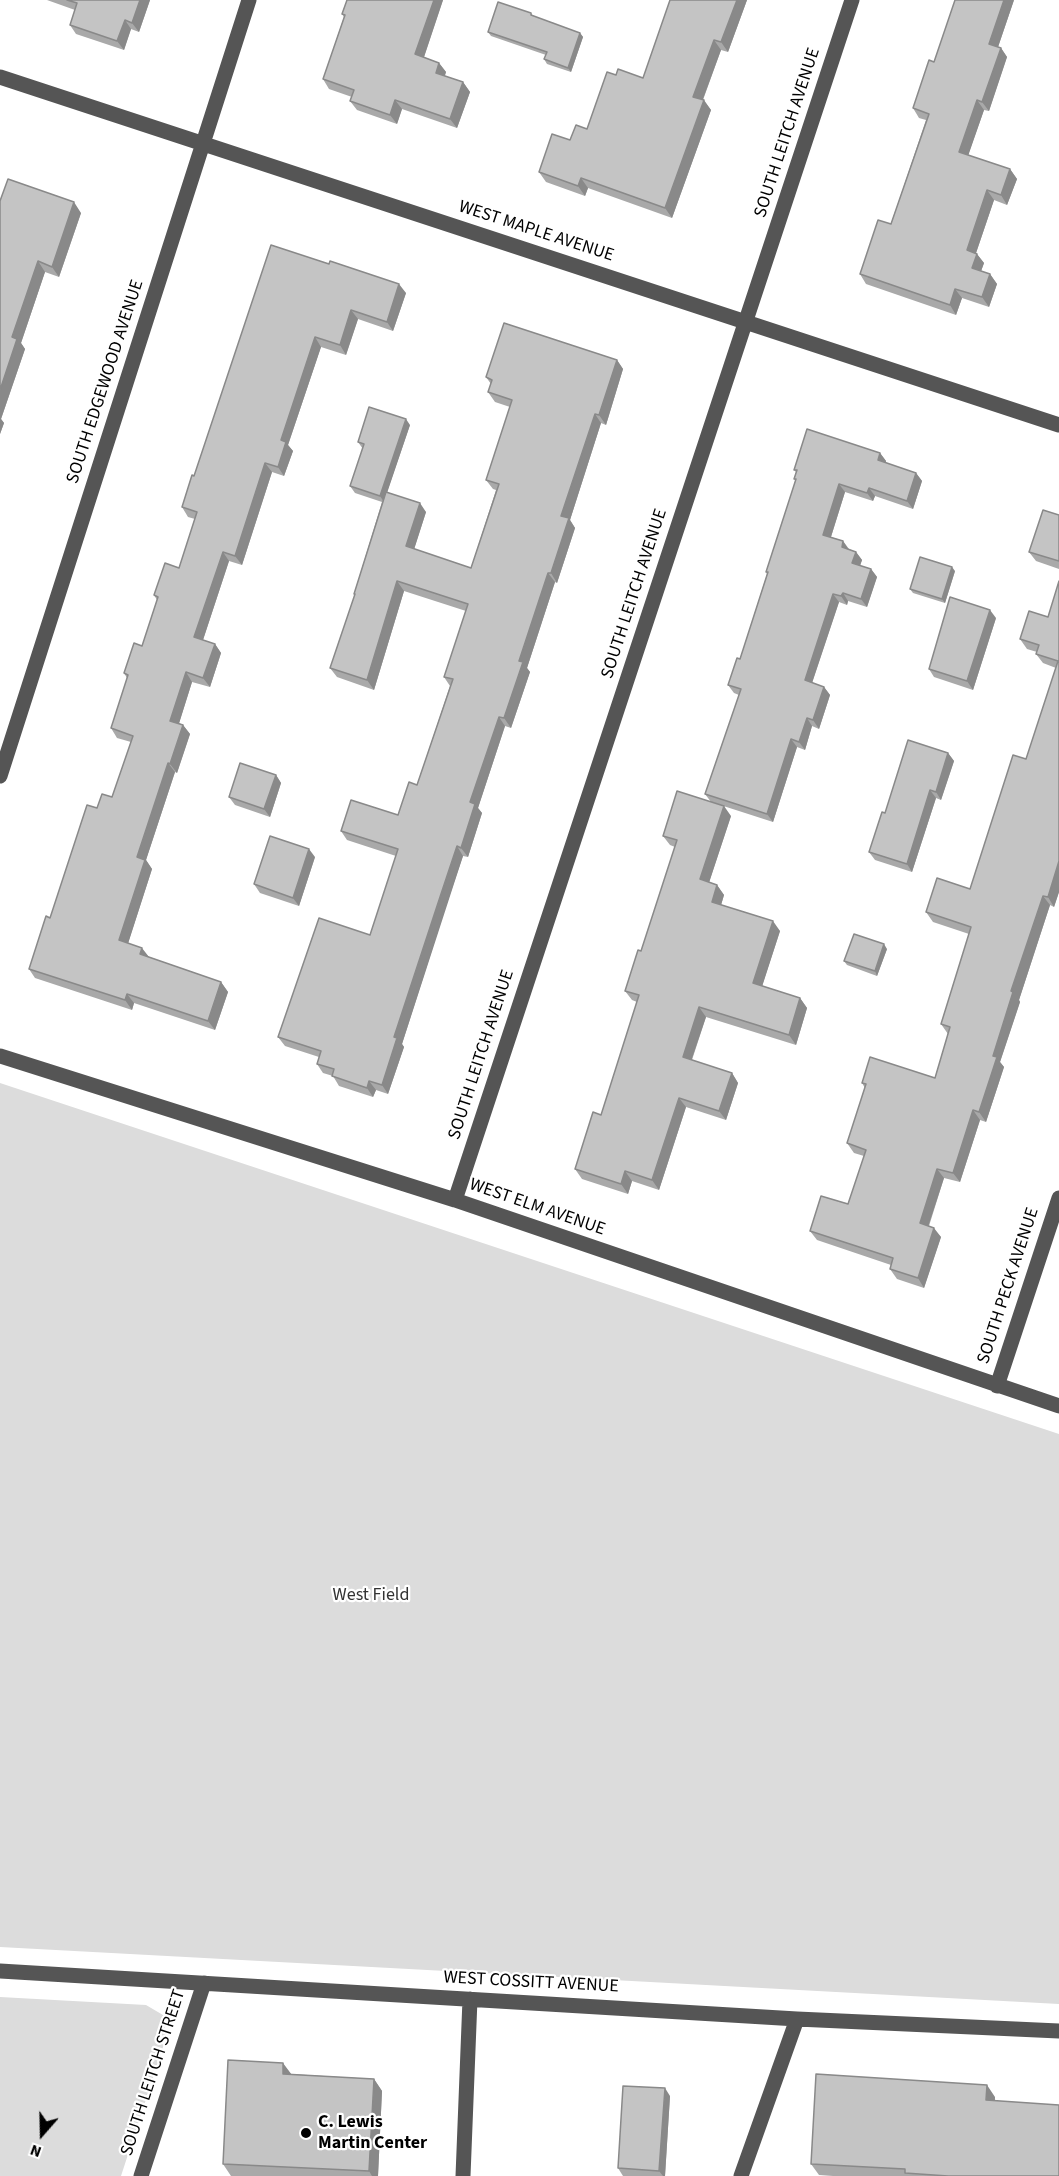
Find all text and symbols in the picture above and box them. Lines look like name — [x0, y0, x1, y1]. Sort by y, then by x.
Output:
street label: SOUTH LEITCH AVENUE — [750, 46, 826, 220]
street label: WEST MAPLE AVENUE — [456, 197, 616, 267]
street label: SOUTH EDGEWOOD AVENUE — [63, 277, 149, 487]
street label: SOUTH LEITCH AVENUE — [597, 507, 673, 681]
street label: SOUTH LEITCH AVENUE — [444, 968, 520, 1142]
street label: WEST ELM AVENUE — [466, 1175, 608, 1241]
street label: SOUTH PECK AVENUE — [974, 1205, 1044, 1367]
park label: West Field — [333, 1585, 409, 1607]
street label: WEST COSSITT AVENUE — [443, 1968, 619, 1998]
street label: SOUTH LEITCH STREET — [117, 1987, 191, 2159]
north arrow — [12, 2104, 72, 2164]
place label: C. Lewis Martin Center — [318, 2112, 427, 2154]
marker: C. Lewis Martin Center — [299, 2126, 313, 2140]
text: N — [27, 2139, 45, 2163]

